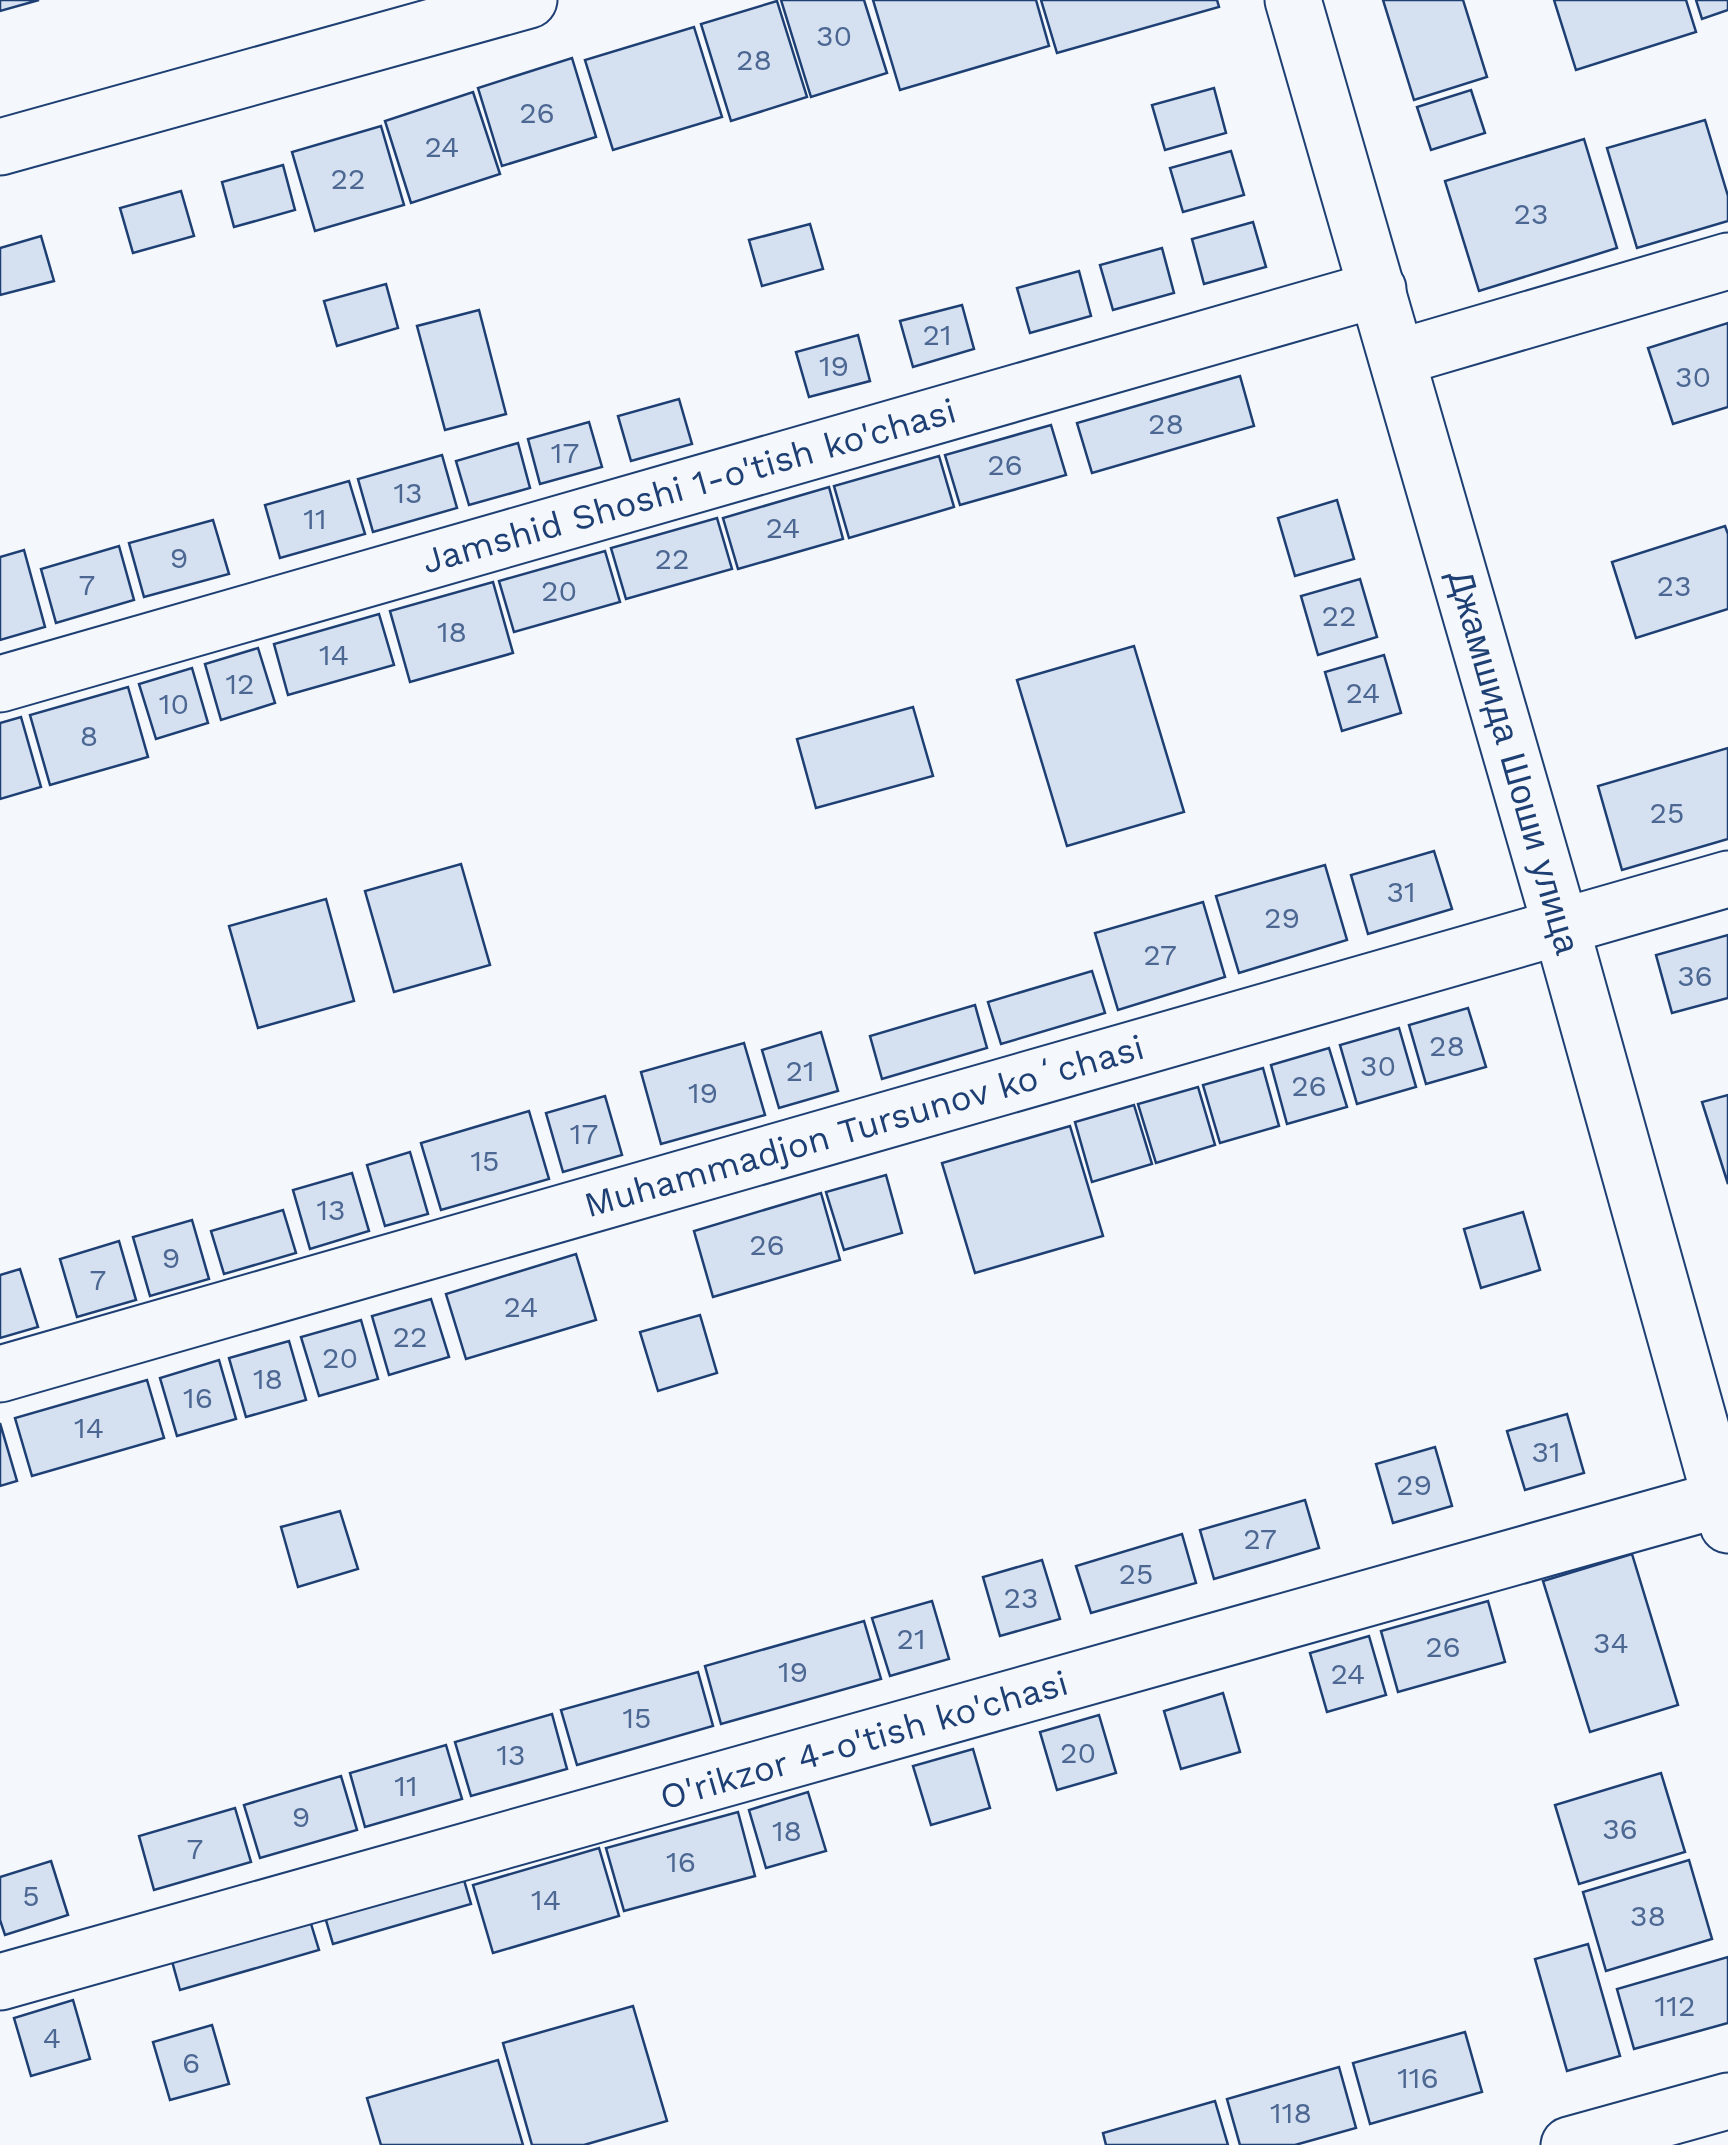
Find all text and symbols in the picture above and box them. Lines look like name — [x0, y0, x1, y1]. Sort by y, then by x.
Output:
house number: 30 — [816, 18, 852, 53]
house number: 28 — [736, 42, 772, 77]
house number: 26 — [519, 95, 555, 130]
house number: 24 — [425, 129, 459, 164]
house number: 22 — [331, 161, 365, 196]
house number: 23 — [1514, 196, 1548, 231]
house number: 21 — [922, 317, 952, 352]
house number: 19 — [819, 348, 849, 383]
house number: 30 — [1675, 359, 1711, 394]
street label: Jamshid Shoshi 1-o'tish ko'chasi — [417, 390, 961, 582]
house number: 28 — [1148, 406, 1184, 441]
house number: 17 — [551, 435, 579, 470]
house number: 26 — [987, 447, 1023, 482]
house number: 13 — [393, 475, 423, 510]
house number: 11 — [303, 501, 327, 536]
house number: 24 — [766, 510, 800, 545]
house number: 9 — [170, 540, 188, 575]
house number: 22 — [655, 541, 689, 576]
street label: Джамшида Шоши улица — [1439, 565, 1589, 959]
house number: 7 — [79, 567, 95, 602]
house number: 23 — [1657, 568, 1691, 603]
house number: 20 — [541, 573, 577, 608]
house number: 22 — [1322, 598, 1356, 633]
house number: 18 — [437, 614, 467, 649]
house number: 14 — [319, 637, 349, 672]
house number: 12 — [225, 666, 255, 701]
house number: 24 — [1346, 675, 1380, 710]
house number: 10 — [159, 686, 189, 721]
house number: 8 — [80, 718, 98, 753]
house number: 25 — [1650, 795, 1684, 830]
house number: 31 — [1386, 874, 1416, 909]
house number: 29 — [1264, 900, 1300, 935]
house number: 27 — [1143, 937, 1177, 972]
house number: 36 — [1677, 958, 1713, 993]
street label: Muhammadjon Tursunov koʻchasi — [579, 1026, 1149, 1226]
house number: 28 — [1429, 1028, 1465, 1063]
house number: 30 — [1360, 1048, 1396, 1083]
house number: 21 — [785, 1053, 815, 1088]
house number: 26 — [1291, 1068, 1327, 1103]
house number: 19 — [688, 1075, 718, 1110]
house number: 17 — [570, 1116, 598, 1151]
house number: 15 — [470, 1143, 500, 1178]
house number: 13 — [316, 1192, 346, 1227]
house number: 26 — [749, 1227, 785, 1262]
house number: 9 — [162, 1240, 180, 1275]
house number: 7 — [90, 1262, 106, 1297]
house number: 24 — [504, 1289, 538, 1324]
house number: 22 — [393, 1319, 427, 1354]
house number: 20 — [322, 1340, 358, 1375]
house number: 18 — [253, 1361, 283, 1396]
house number: 16 — [183, 1380, 213, 1415]
house number: 14 — [74, 1410, 104, 1445]
house number: 31 — [1531, 1434, 1561, 1469]
house number: 29 — [1396, 1467, 1432, 1502]
house number: 27 — [1243, 1521, 1277, 1556]
house number: 25 — [1119, 1556, 1153, 1591]
house number: 23 — [1004, 1580, 1038, 1615]
house number: 21 — [896, 1621, 926, 1656]
house number: 34 — [1593, 1625, 1629, 1660]
house number: 26 — [1425, 1629, 1461, 1664]
house number: 19 — [778, 1654, 808, 1689]
house number: 24 — [1331, 1656, 1365, 1691]
street label: O'rikzor 4-o'tish ko'chasi — [655, 1662, 1073, 1818]
house number: 15 — [622, 1700, 652, 1735]
house number: 20 — [1060, 1735, 1096, 1770]
house number: 13 — [496, 1737, 526, 1772]
house number: 11 — [394, 1768, 418, 1803]
house number: 9 — [292, 1799, 310, 1834]
house number: 36 — [1602, 1811, 1638, 1846]
house number: 18 — [772, 1813, 802, 1848]
house number: 7 — [187, 1831, 203, 1866]
house number: 16 — [666, 1844, 696, 1879]
house number: 5 — [22, 1878, 40, 1913]
house number: 14 — [531, 1882, 561, 1917]
house number: 38 — [1630, 1898, 1666, 1933]
house number: 112 — [1655, 1988, 1695, 2023]
house number: 4 — [43, 2020, 61, 2055]
house number: 6 — [182, 2045, 200, 2080]
house number: 116 — [1397, 2060, 1439, 2095]
house number: 118 — [1270, 2095, 1312, 2130]

